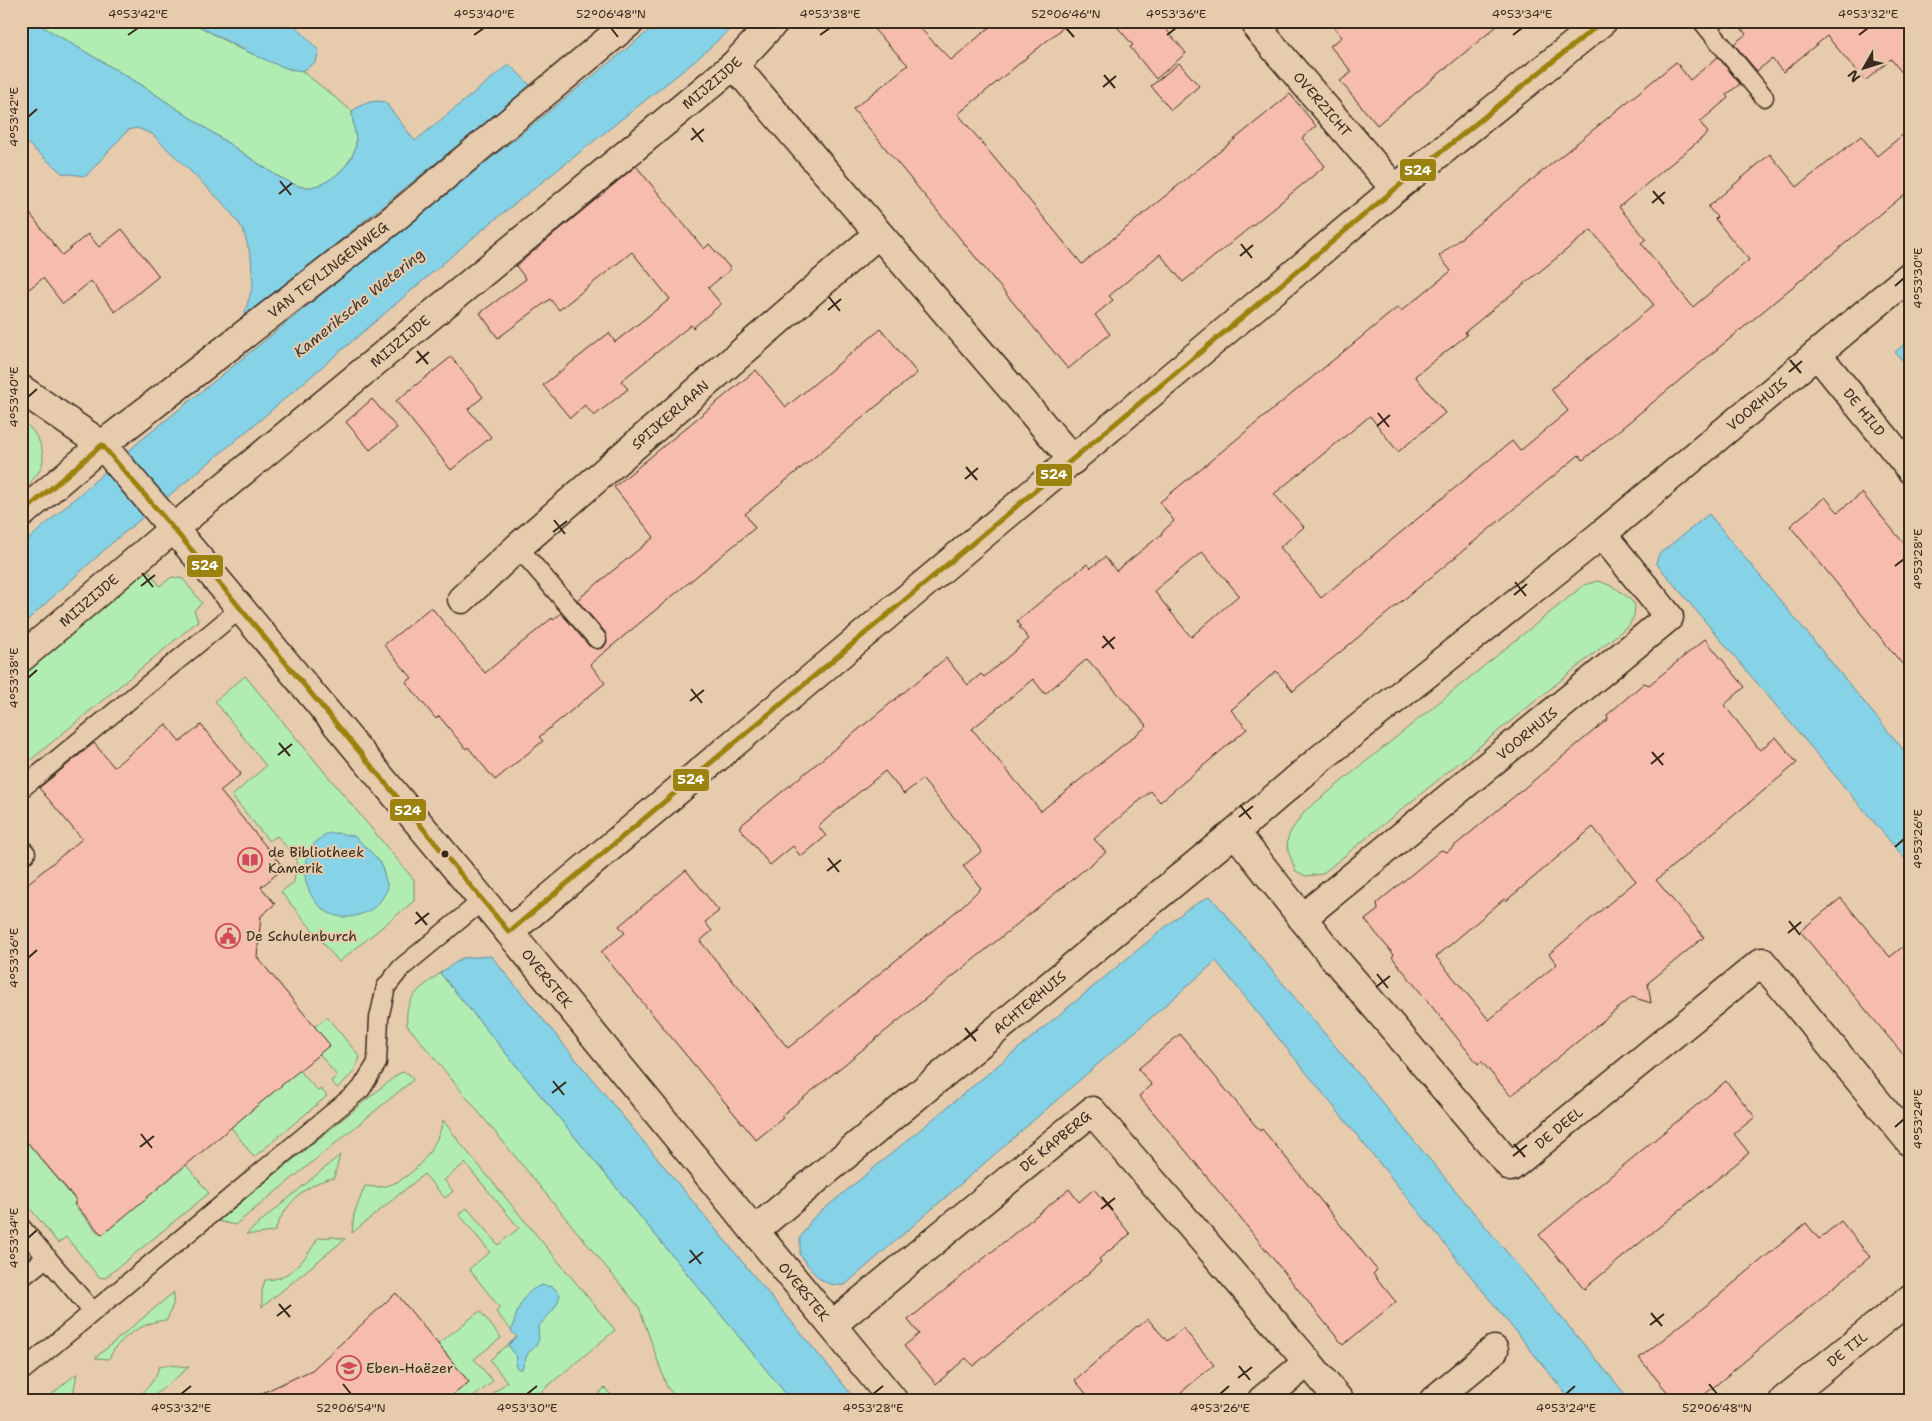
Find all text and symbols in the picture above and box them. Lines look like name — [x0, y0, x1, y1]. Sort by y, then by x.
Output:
text: 4°53'42"E — [108, 6, 168, 22]
text: 4°53'40"E — [453, 6, 515, 22]
text: 52°06'48"N — [576, 6, 646, 22]
text: 4°53'38"E — [800, 6, 860, 22]
text: 52°06'46"N — [1031, 6, 1101, 22]
text: 4°53'36"E — [1146, 6, 1206, 22]
text: 4°53'34"E — [1492, 6, 1552, 22]
text: 4°53'32"E — [1838, 6, 1898, 22]
north arrow — [1840, 42, 1890, 92]
street label: MIJZIJDE — [678, 53, 746, 113]
text: N — [1843, 66, 1864, 86]
street label: OVERZICHT — [1289, 68, 1355, 141]
text: 4°53'42"E — [6, 87, 22, 147]
line badge: 524 — [1399, 158, 1437, 182]
text: 524 — [1404, 161, 1432, 179]
street label: VAN TEYLINGENWEG — [264, 217, 392, 322]
water label: Kameriksche Wetering — [289, 244, 429, 362]
text: 4°53'30"E — [1910, 247, 1926, 309]
street label: MIJZIJDE — [366, 311, 434, 371]
text: 4°53'40"E — [6, 366, 22, 428]
street label: VOORHUIS — [1723, 373, 1791, 435]
street label: SPIJKERLAAN — [628, 376, 712, 453]
street label: DE HILD — [1839, 384, 1889, 440]
line badge: 524 — [1035, 463, 1073, 487]
text: 524 — [1040, 465, 1068, 483]
text: 4°53'28"E — [1910, 529, 1926, 589]
line badge: 524 — [186, 554, 224, 578]
text: 524 — [191, 556, 219, 574]
street label: MIJZIJDE — [55, 570, 123, 631]
text: 4°53'38"E — [6, 648, 22, 708]
street label: VOORHUIS — [1493, 703, 1561, 764]
line badge: 524 — [672, 768, 710, 792]
text: 524 — [677, 770, 705, 788]
line badge: 524 — [389, 798, 427, 822]
text: 524 — [394, 801, 422, 819]
text: 4°53'26"E — [1910, 809, 1926, 869]
place label: de Bibliotheek Kamerik — [268, 843, 364, 877]
library icon: de Bibliotheek Kamerik — [237, 847, 263, 873]
unlabelled marker — [440, 849, 450, 859]
public building icon: De Schulenburch — [215, 923, 241, 949]
place label: De Schulenburch — [246, 927, 357, 945]
text: 4°53'36"E — [6, 928, 22, 988]
street label: OVERSTEK — [518, 945, 577, 1012]
street label: ACHTERHUIS — [989, 967, 1070, 1038]
text: 4°53'24"E — [1910, 1089, 1926, 1149]
street label: DE DEEL — [1531, 1103, 1587, 1153]
street label: DE KAPBERG — [1016, 1106, 1095, 1176]
text: 4°53'34"E — [6, 1208, 22, 1268]
street label: OVERSTEK — [774, 1258, 833, 1325]
street label: DE TIL — [1823, 1327, 1871, 1371]
school or university icon: Eben-Haëzer — [336, 1355, 362, 1381]
place label: Eben-Haëzer — [366, 1359, 454, 1377]
text: 4°53'32"E — [151, 1400, 211, 1416]
text: 52°06'54"N — [316, 1400, 386, 1416]
text: 4°53'30"E — [496, 1400, 558, 1416]
text: 4°53'28"E — [843, 1400, 903, 1416]
text: 4°53'26"E — [1190, 1400, 1250, 1416]
text: 4°53'24"E — [1536, 1400, 1596, 1416]
text: 52°06'48"N — [1682, 1400, 1752, 1416]

